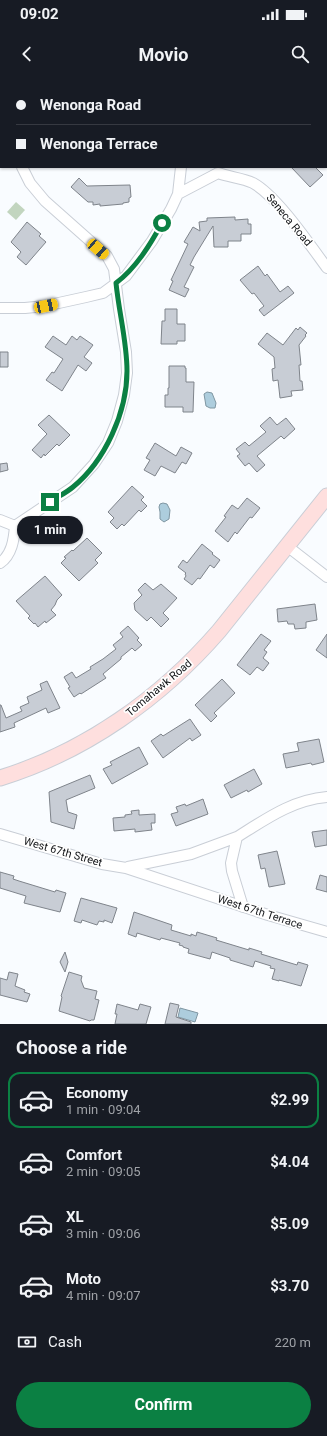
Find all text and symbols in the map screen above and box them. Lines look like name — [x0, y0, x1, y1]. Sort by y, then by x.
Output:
text: 09:02 — [20, 5, 59, 23]
icon: back — [16, 43, 38, 65]
icon: search — [289, 43, 311, 65]
text: Movio — [139, 44, 188, 65]
text: Wenonga Road — [40, 96, 141, 114]
text: Wenonga Terrace — [40, 135, 158, 153]
street label: Seneca Road — [263, 191, 315, 249]
route start — [153, 214, 171, 232]
car — [85, 237, 111, 261]
car — [33, 298, 59, 314]
route end — [41, 493, 59, 511]
callout: 1 min — [17, 516, 83, 544]
text: 1 min — [34, 522, 66, 537]
street label: Tomahawk Road — [123, 657, 195, 719]
street label: West 67th Street — [22, 835, 104, 870]
street label: West 67th Terrace — [216, 892, 304, 932]
text: Choose a ride — [16, 1037, 127, 1058]
icon: car — [18, 1082, 54, 1118]
text: Economy — [66, 1084, 128, 1102]
text: $2.99 — [270, 1091, 309, 1109]
text: 1 min · 09:04 — [66, 1102, 141, 1117]
icon: car — [18, 1144, 54, 1180]
text: Comfort — [66, 1146, 122, 1164]
text: $4.04 — [270, 1153, 309, 1171]
text: 2 min · 09:05 — [66, 1164, 141, 1179]
icon: car — [18, 1206, 54, 1242]
text: XL — [66, 1208, 84, 1226]
text: $5.09 — [270, 1215, 309, 1233]
text: 3 min · 09:06 — [66, 1226, 141, 1241]
icon: car — [18, 1268, 54, 1304]
text: Moto — [66, 1270, 101, 1288]
text: $3.70 — [270, 1277, 309, 1295]
text: 4 min · 09:07 — [66, 1288, 141, 1303]
icon: cash — [16, 1331, 38, 1353]
text: Cash — [48, 1333, 82, 1351]
text: 220 m — [274, 1335, 311, 1350]
button: Confirm — [16, 1382, 311, 1428]

